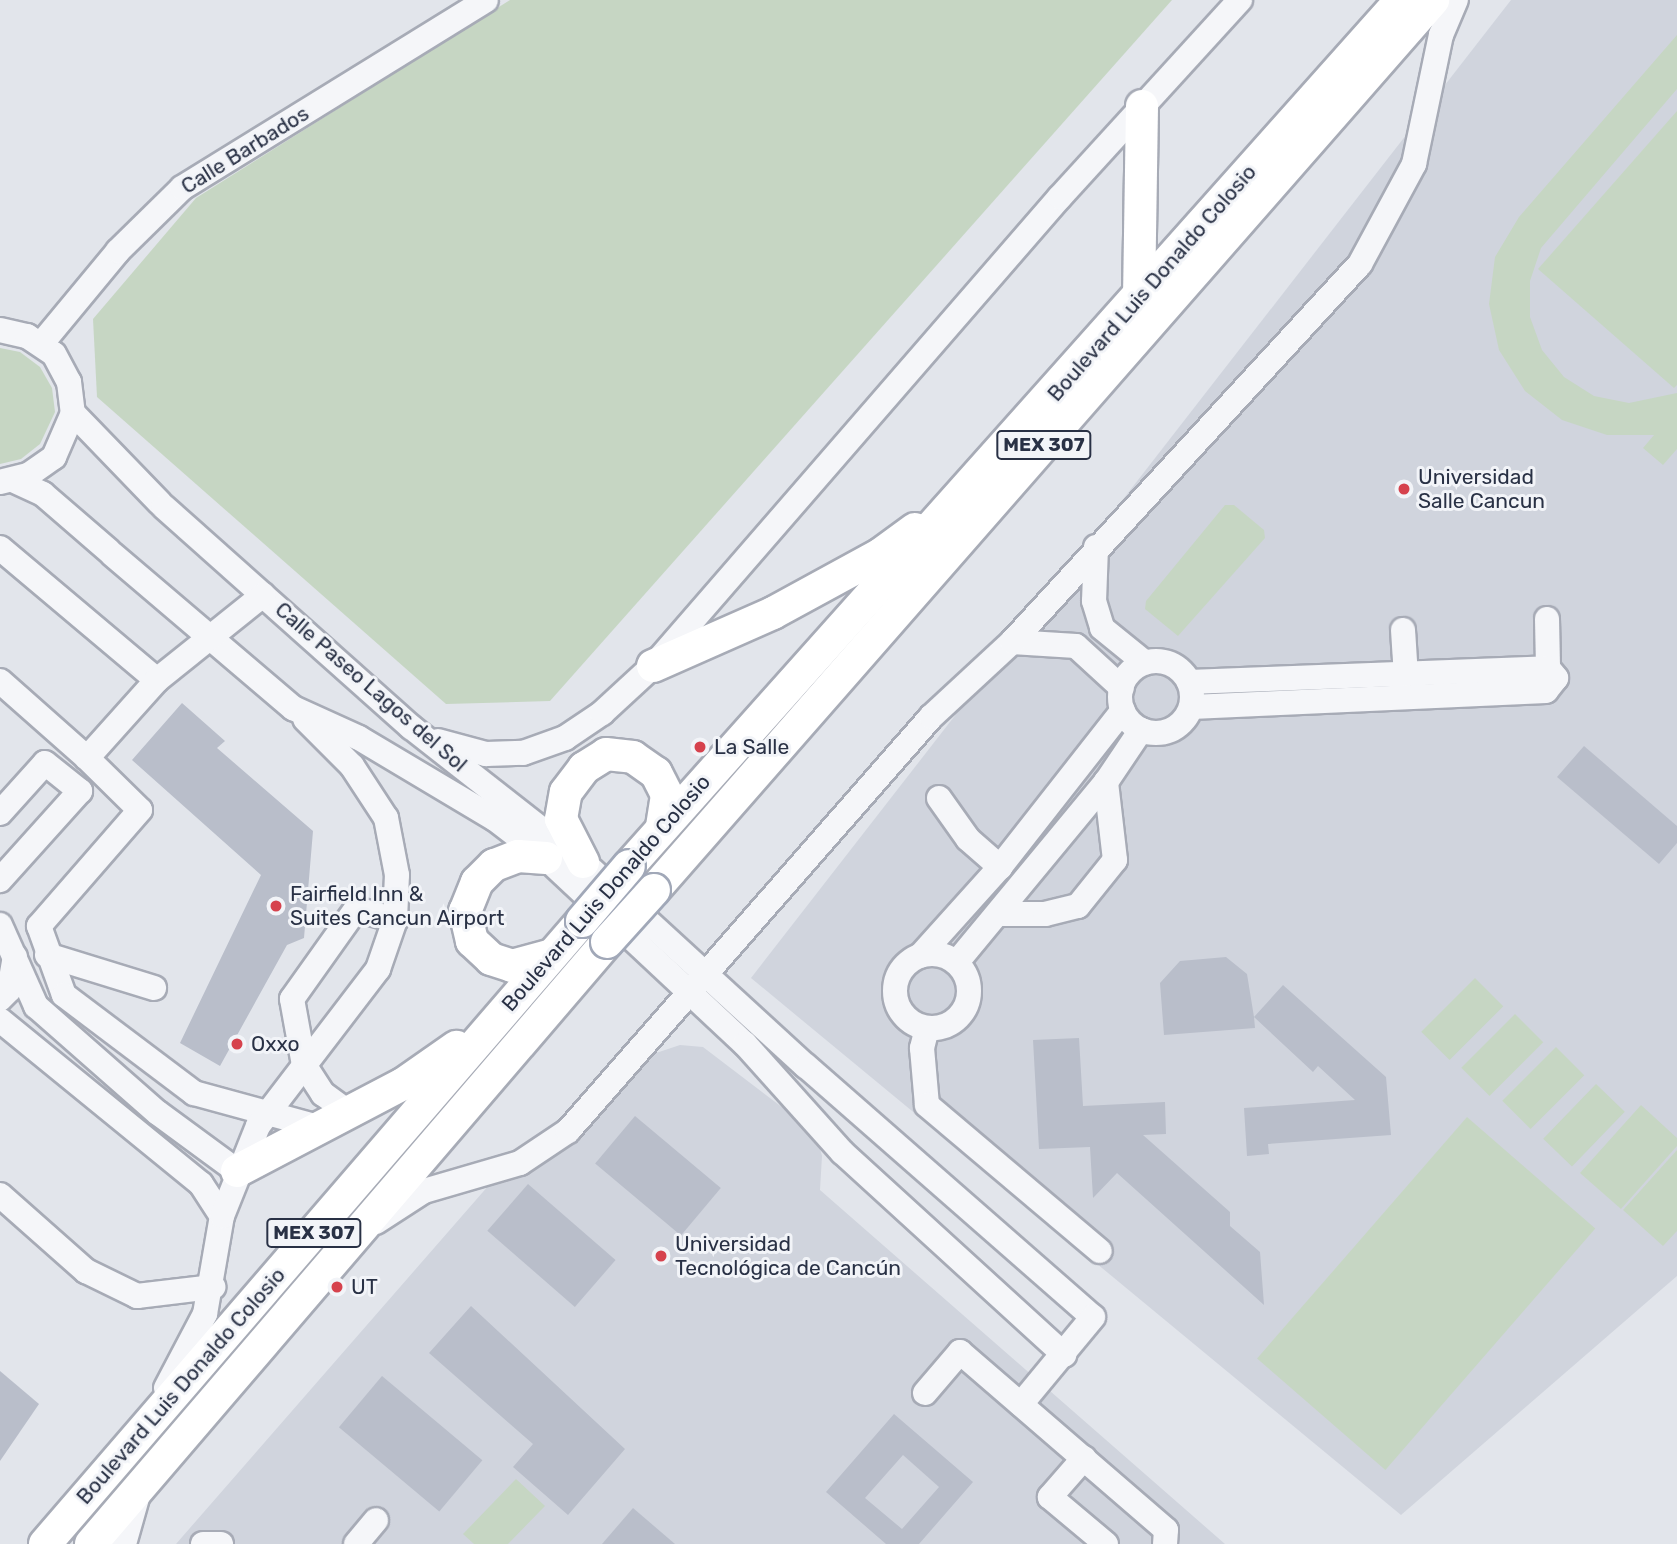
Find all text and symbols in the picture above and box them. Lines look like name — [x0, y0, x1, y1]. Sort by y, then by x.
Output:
street label: Calle Barbados — [177, 101, 313, 199]
street label: Boulevard Luis Donaldo Colosio — [1042, 160, 1262, 406]
road number: MEX 307 — [995, 430, 1093, 460]
place label: Universidad Salle Cancun — [1418, 464, 1545, 514]
marker: Universidad Salle Cancun — [1396, 481, 1412, 497]
street label: Calle Paseo Lagos del Sol — [270, 597, 472, 777]
place label: La Salle — [714, 734, 789, 760]
marker: La Salle — [692, 739, 708, 755]
street label: Boulevard Luis Donaldo Colosio — [496, 770, 716, 1016]
place label: Fairfield Inn & Suites Cancun Airport — [290, 881, 505, 931]
marker: Fairfield Inn & Suites Cancun Airport — [268, 898, 284, 914]
place label: Oxxo — [251, 1031, 300, 1057]
marker: Oxxo — [229, 1036, 245, 1052]
road number: MEX 307 — [265, 1218, 363, 1248]
place label: Universidad Tecnológica de Cancún — [675, 1231, 901, 1281]
marker: Universidad Tecnológica de Cancún — [653, 1248, 669, 1264]
street label: Boulevard Luis Donaldo Colosio — [71, 1263, 291, 1509]
place label: UT — [351, 1274, 378, 1300]
marker: UT — [329, 1279, 345, 1295]

